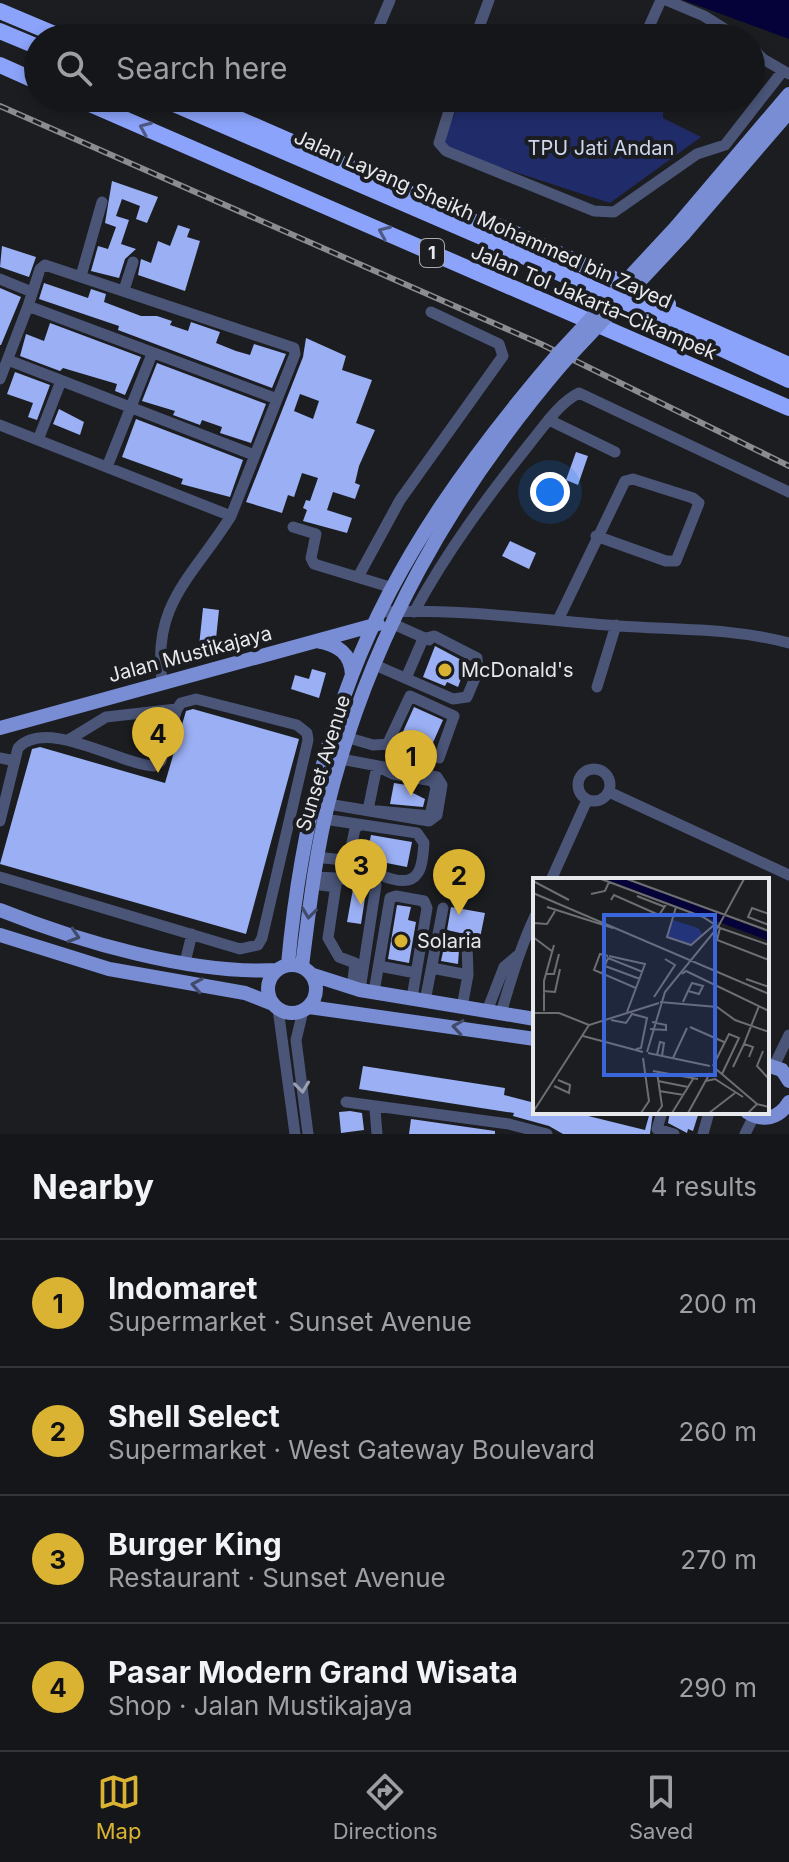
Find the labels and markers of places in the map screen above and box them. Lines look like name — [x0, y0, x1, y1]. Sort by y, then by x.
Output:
place label: McDonald's — [461, 658, 574, 682]
marker: McDonald's — [436, 661, 454, 679]
pin: 4 — [132, 707, 184, 773]
pin: 1 — [385, 730, 437, 796]
pin: 3 — [335, 839, 387, 905]
pin: 2 — [433, 849, 485, 915]
place label: Solaria — [417, 929, 482, 953]
marker: Solaria — [392, 932, 410, 950]

